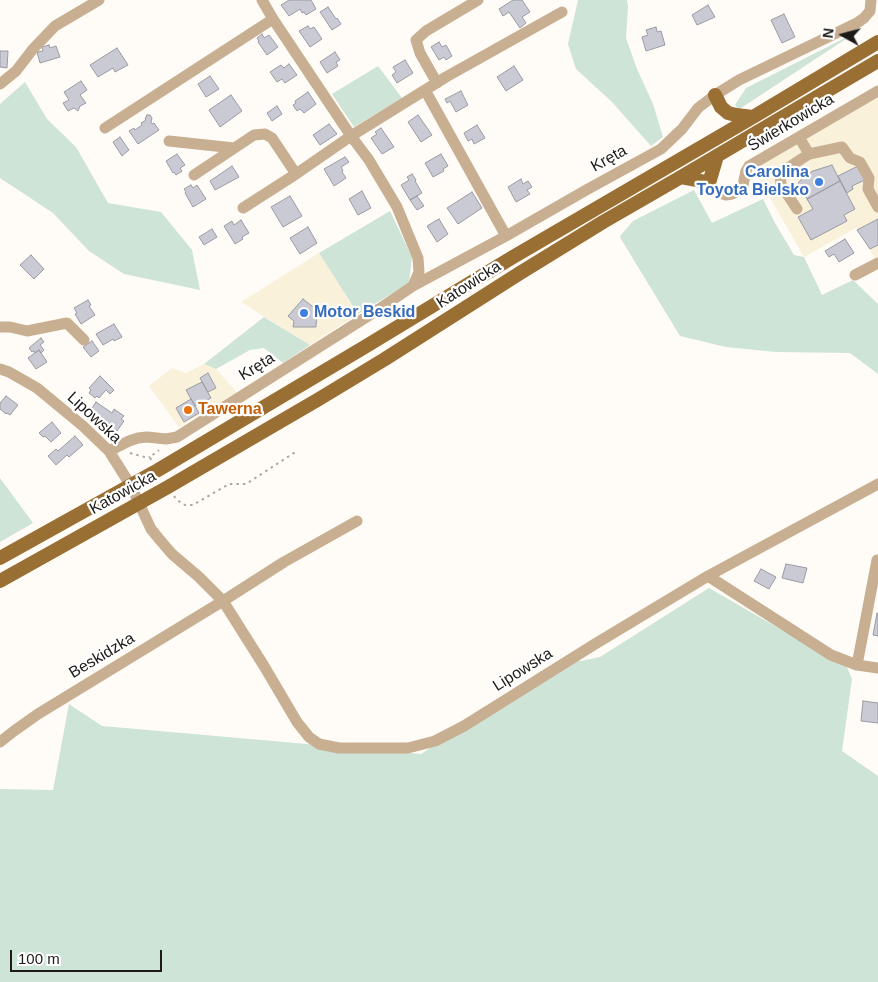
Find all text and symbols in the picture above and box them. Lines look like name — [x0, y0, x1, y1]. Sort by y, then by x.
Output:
north arrow — [818, 10, 868, 60]
text: N — [820, 27, 837, 39]
street label: Świerkowicka — [745, 90, 837, 156]
street label: Kręta — [588, 141, 630, 177]
place label: Carolina Toyota Bielsko — [696, 163, 809, 201]
marker: Carolina Toyota Bielsko — [813, 176, 825, 188]
street label: Katowicka — [433, 257, 505, 313]
place label: Motor Beskid — [314, 303, 415, 323]
marker: Motor Beskid — [298, 307, 310, 319]
street label: Kręta — [236, 349, 278, 385]
street label: Lipowska — [63, 388, 125, 448]
place label: Tawerna — [198, 400, 262, 420]
marker: Tawerna — [182, 404, 194, 416]
street label: Katowicka — [86, 467, 160, 519]
street label: Beskidzka — [66, 629, 138, 683]
street label: Lipowska — [490, 644, 556, 696]
scale bar — [12, 940, 165, 972]
text: 100 m — [18, 950, 60, 967]

